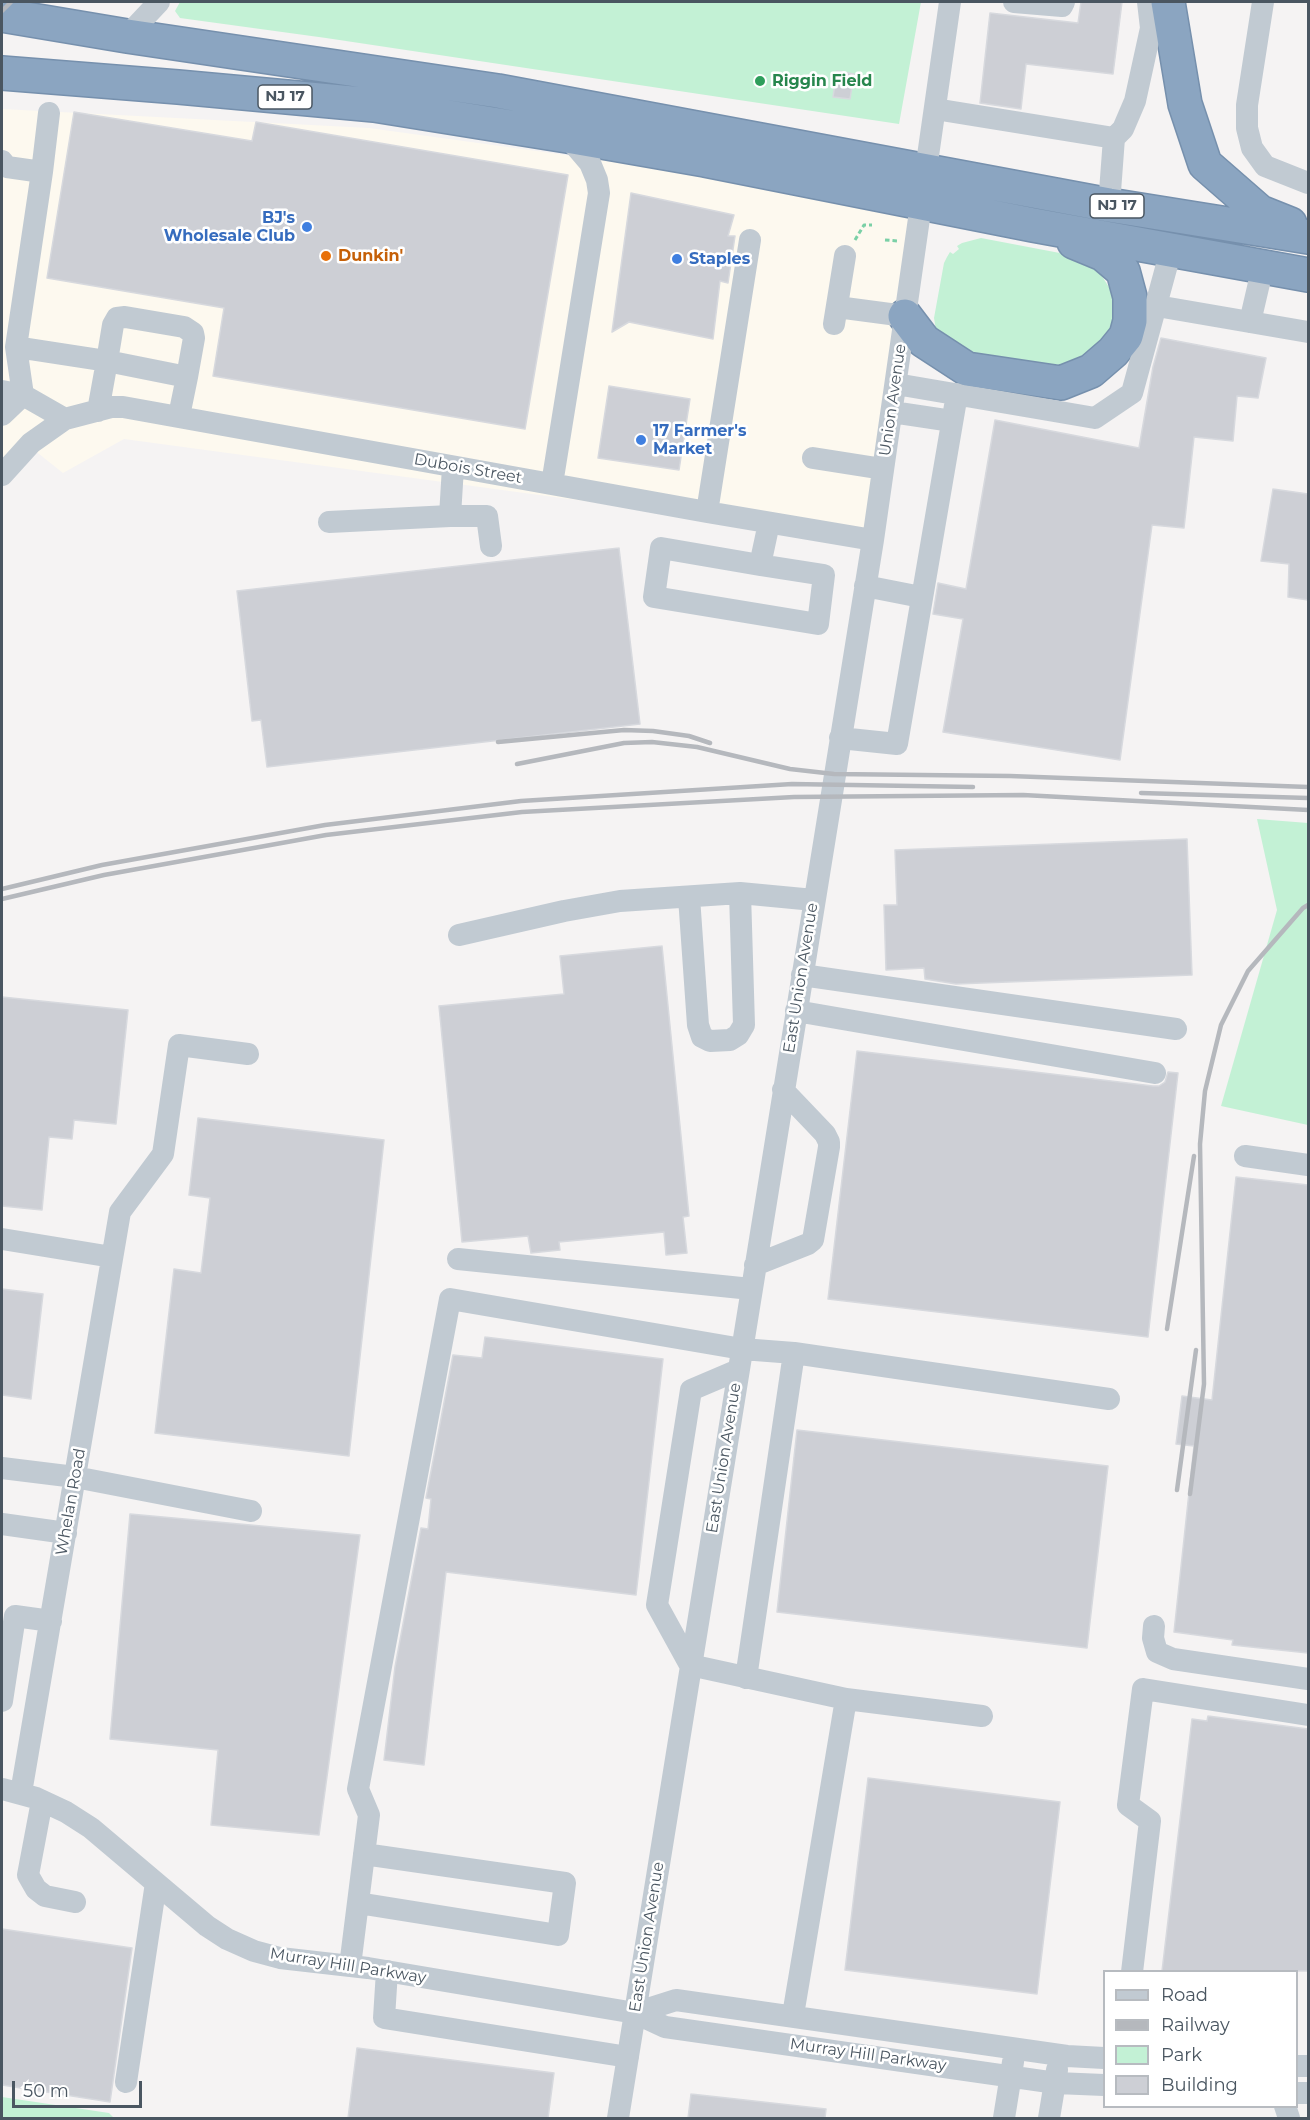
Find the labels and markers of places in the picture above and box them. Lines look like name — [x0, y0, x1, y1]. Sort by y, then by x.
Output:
place label: Riggin Field — [772, 71, 872, 91]
marker: Riggin Field — [753, 74, 767, 88]
place label: BJ's Wholesale Club — [164, 208, 295, 246]
marker: BJ's Wholesale Club — [300, 220, 314, 234]
place label: Dunkin' — [338, 246, 403, 266]
marker: Dunkin' — [319, 249, 333, 263]
place label: Staples — [689, 249, 750, 269]
marker: Staples — [670, 252, 684, 266]
place label: 17 Farmer's Market — [653, 421, 746, 459]
marker: 17 Farmer's Market — [634, 433, 648, 447]

